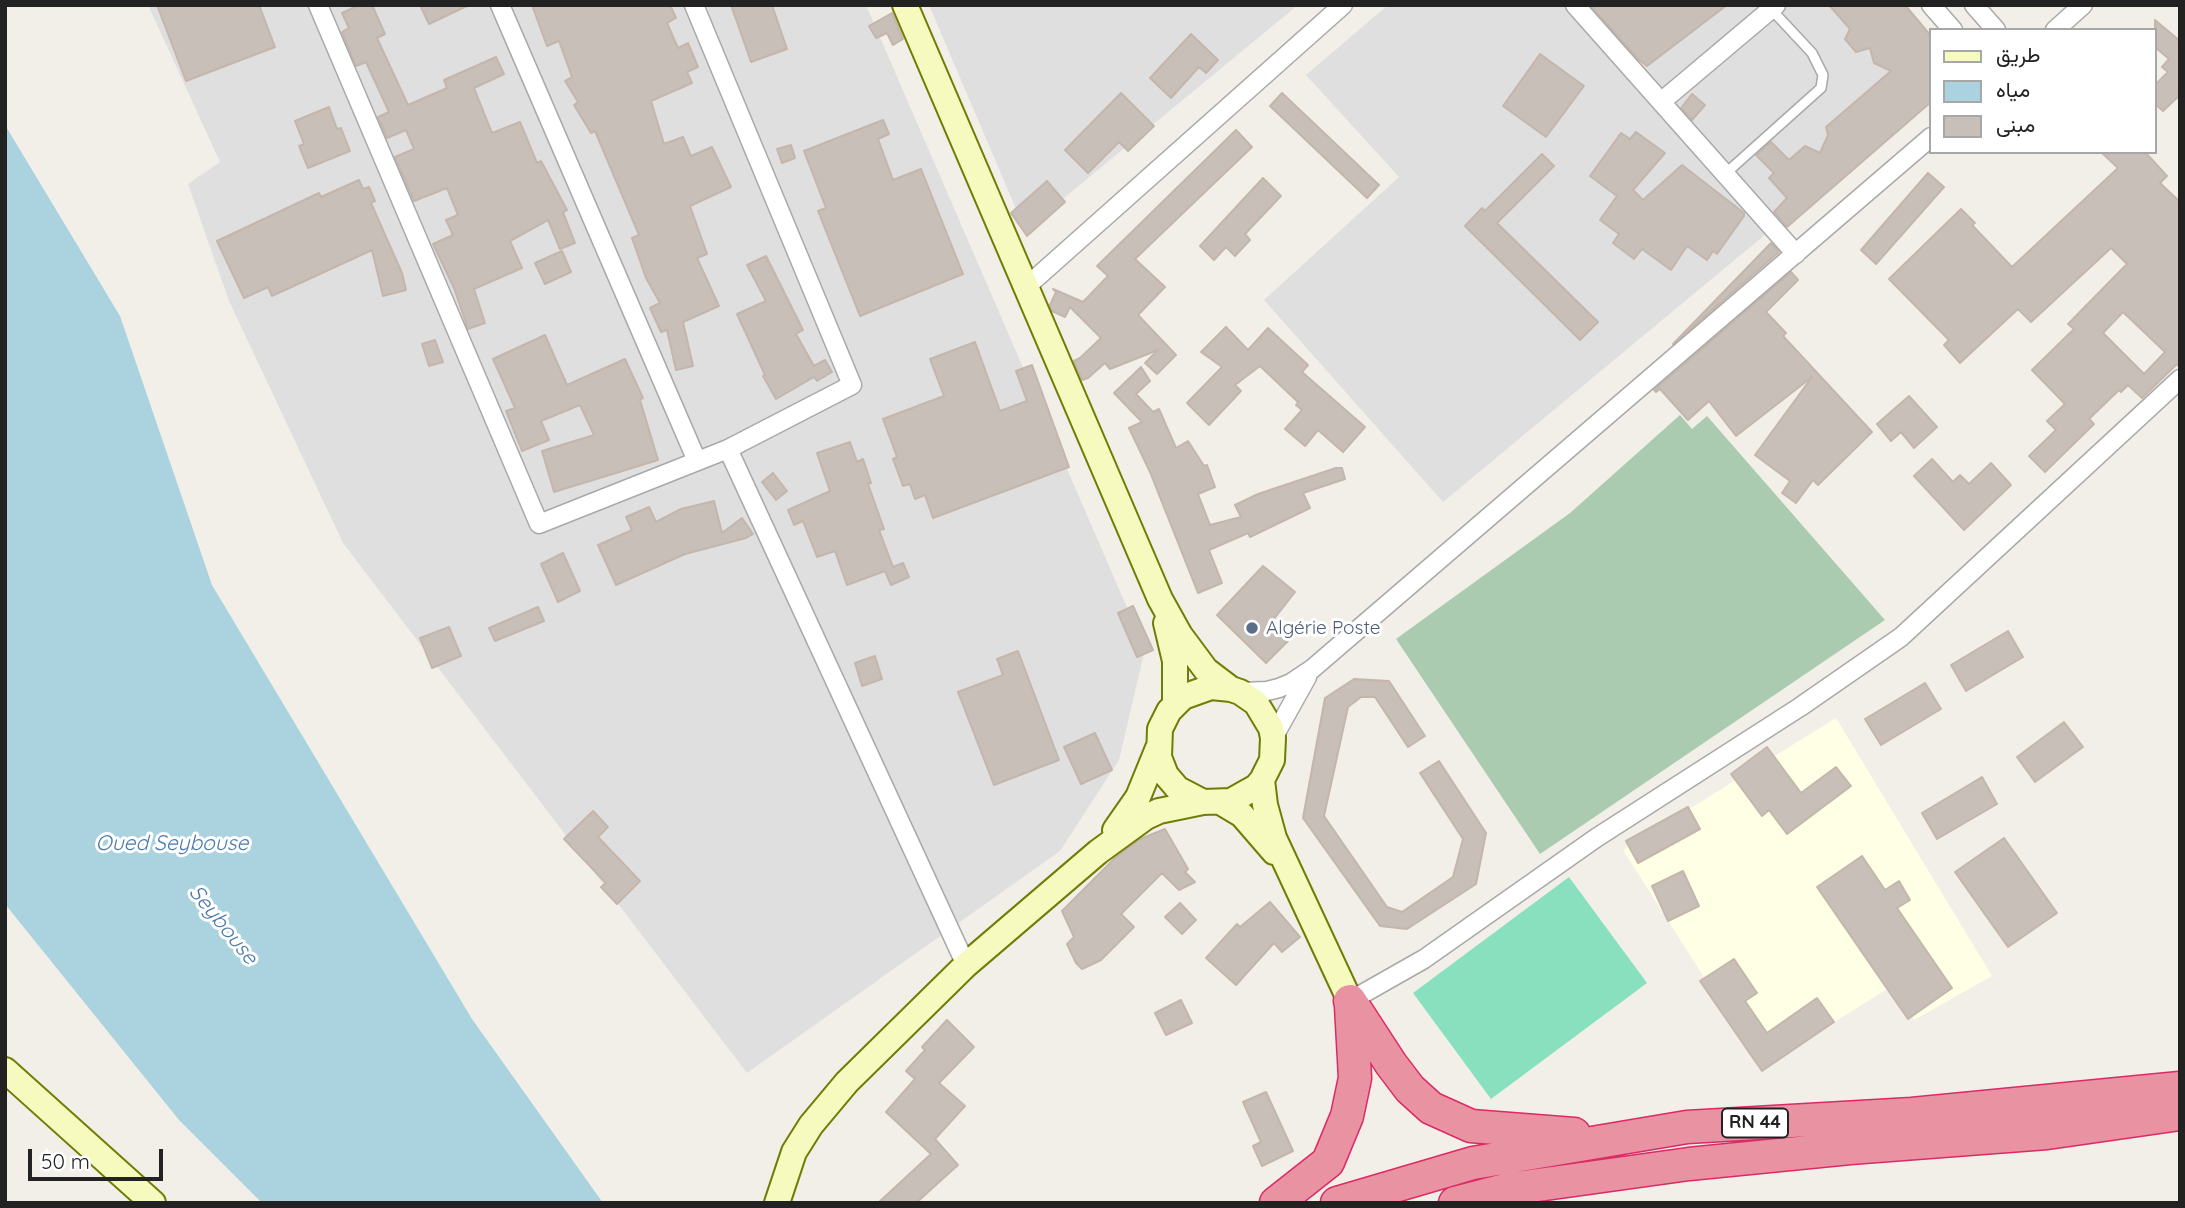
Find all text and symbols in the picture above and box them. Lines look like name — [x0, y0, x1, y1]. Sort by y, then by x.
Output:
legend — [1930, 28, 2157, 154]
text: طريق — [1996, 41, 2041, 67]
text: مياه — [1996, 76, 2030, 102]
text: مبنى — [1996, 111, 2035, 137]
place label: Algérie Poste — [1266, 617, 1381, 639]
marker: Algérie Poste — [1244, 620, 1260, 636]
water label: Oued Seybouse — [96, 831, 248, 857]
water label: Seybouse — [183, 880, 263, 970]
road number: RN 44 — [1722, 1108, 1788, 1138]
scale bar — [32, 1134, 166, 1178]
text: 50 m — [41, 1148, 90, 1174]

